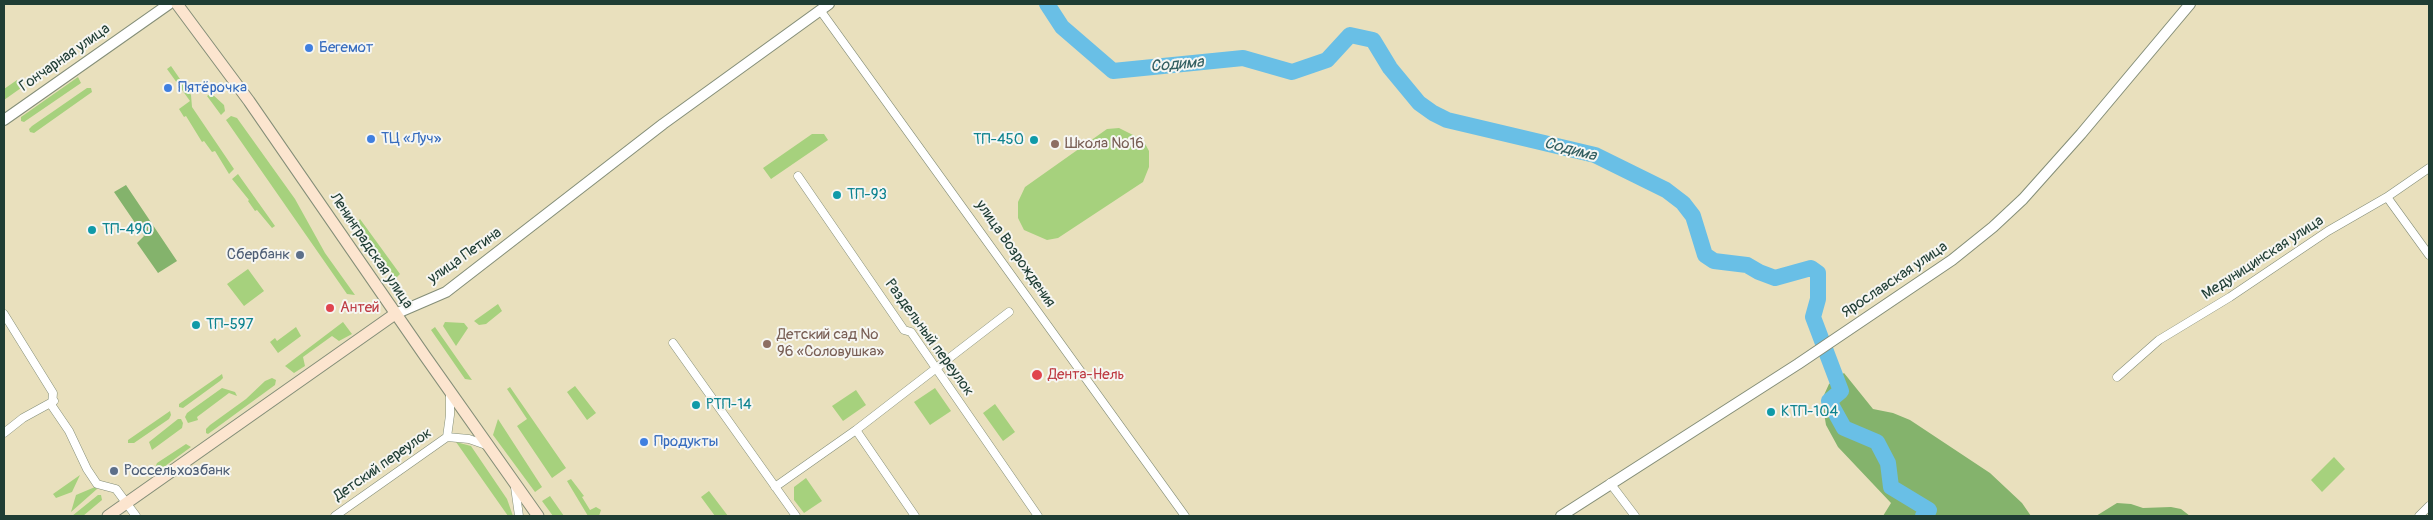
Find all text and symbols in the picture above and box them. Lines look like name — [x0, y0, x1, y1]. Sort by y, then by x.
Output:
street label: Гончарная улица — [16, 20, 114, 96]
place label: Бегемот — [319, 39, 373, 57]
marker: Бегемот — [303, 42, 315, 54]
water label: Содима — [1150, 53, 1204, 77]
place label: Пятёрочка — [178, 79, 247, 97]
marker: Пятёрочка — [162, 82, 174, 94]
place label: ТЦ «Луч» — [381, 130, 441, 148]
place label: ТП-450 — [973, 131, 1024, 149]
marker: ТЦ «Луч» — [365, 133, 377, 145]
marker: ТП-450 — [1028, 134, 1040, 146]
water label: Содима — [1542, 134, 1598, 166]
place label: Школа №16 — [1065, 135, 1144, 153]
marker: Школа №16 — [1049, 138, 1061, 150]
place label: ТП-93 — [847, 186, 887, 204]
marker: ТП-93 — [831, 189, 843, 201]
street label: Ленинградская улица — [325, 190, 417, 312]
street label: улица Возрождения — [971, 197, 1059, 311]
street label: Медуницинская улица — [2199, 212, 2327, 304]
place label: ТП-490 — [102, 221, 152, 239]
marker: ТП-490 — [86, 224, 98, 236]
street label: улица Петина — [425, 224, 505, 288]
street label: Ярославская улица — [1839, 238, 1951, 322]
place label: Сбербанк — [227, 246, 290, 264]
marker: Сбербанк — [294, 249, 306, 261]
street label: Раздельный переулок — [881, 276, 977, 400]
place label: Антей — [340, 299, 379, 317]
marker: Антей — [324, 302, 336, 314]
place label: ТП-597 — [206, 316, 254, 334]
marker: ТП-597 — [190, 319, 202, 331]
place label: Детский сад № 96 «Соловушка» — [777, 326, 884, 361]
marker: Детский сад № 96 «Соловушка» — [761, 338, 773, 350]
place label: Дента-Нель — [1048, 366, 1124, 384]
marker: Дента-Нель — [1030, 368, 1044, 382]
place label: РТП-14 — [706, 396, 752, 414]
marker: РТП-14 — [690, 399, 702, 411]
place label: КТП-104 — [1781, 403, 1838, 421]
marker: КТП-104 — [1765, 406, 1777, 418]
street label: Детский переулок — [330, 424, 436, 506]
place label: Продукты — [654, 433, 718, 451]
marker: Продукты — [638, 436, 650, 448]
place label: Россельхозбанк — [124, 462, 231, 480]
marker: Россельхозбанк — [108, 465, 120, 477]

